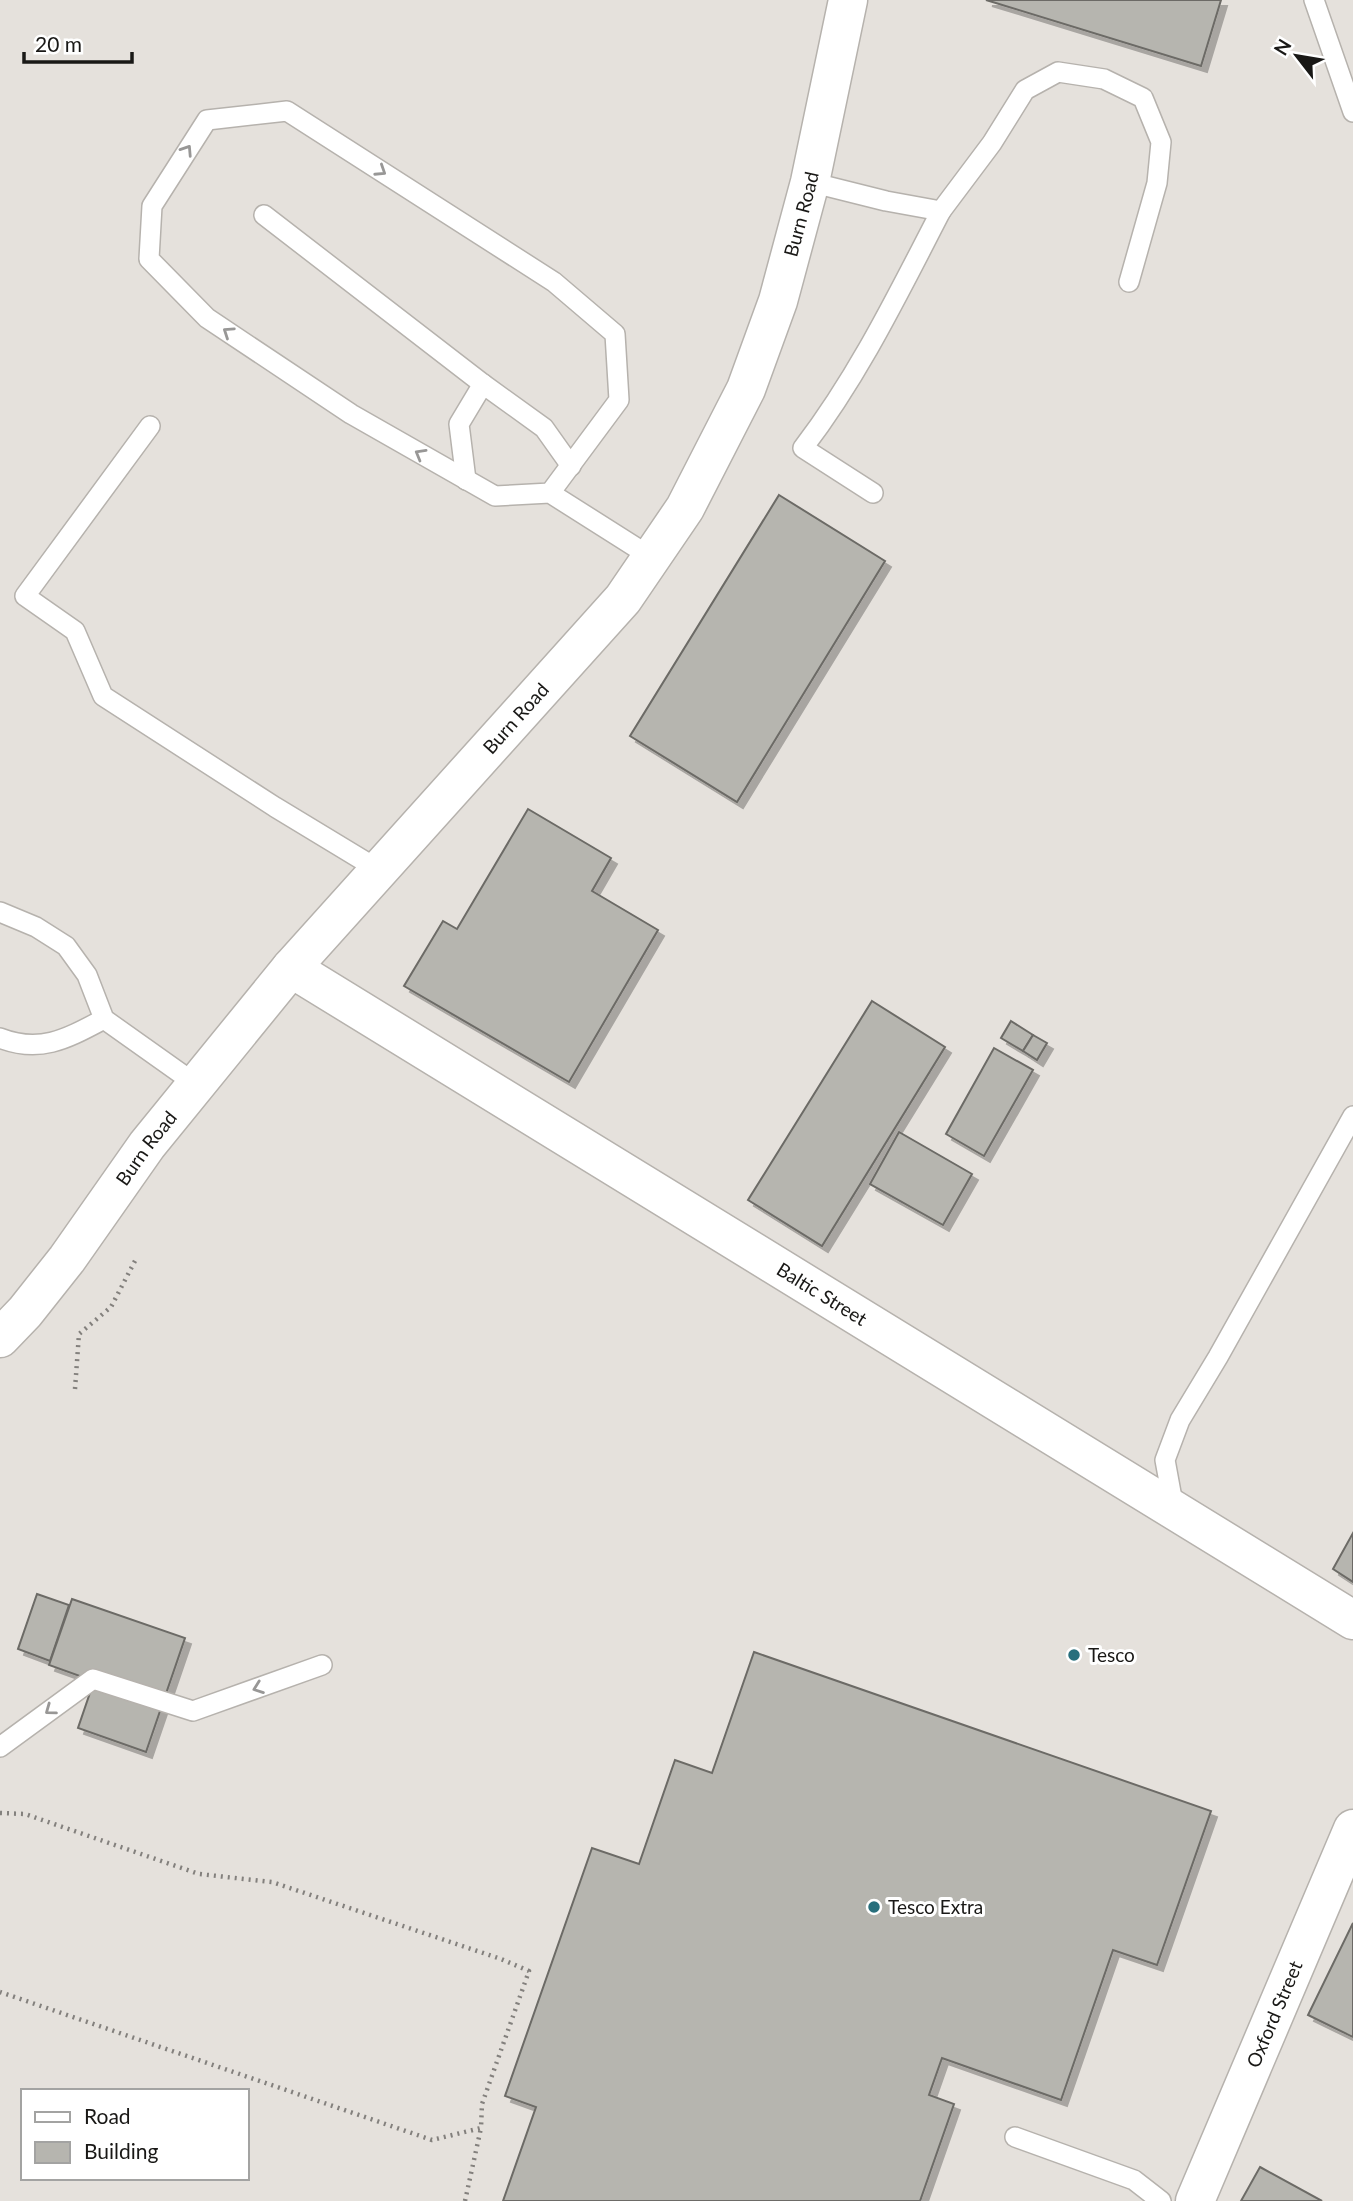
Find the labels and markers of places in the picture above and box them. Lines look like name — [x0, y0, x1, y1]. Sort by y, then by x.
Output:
place label: Tesco — [1088, 1643, 1135, 1666]
marker: Tesco — [1066, 1647, 1082, 1663]
place label: Tesco Extra — [888, 1895, 983, 1918]
marker: Tesco Extra — [866, 1899, 882, 1915]

